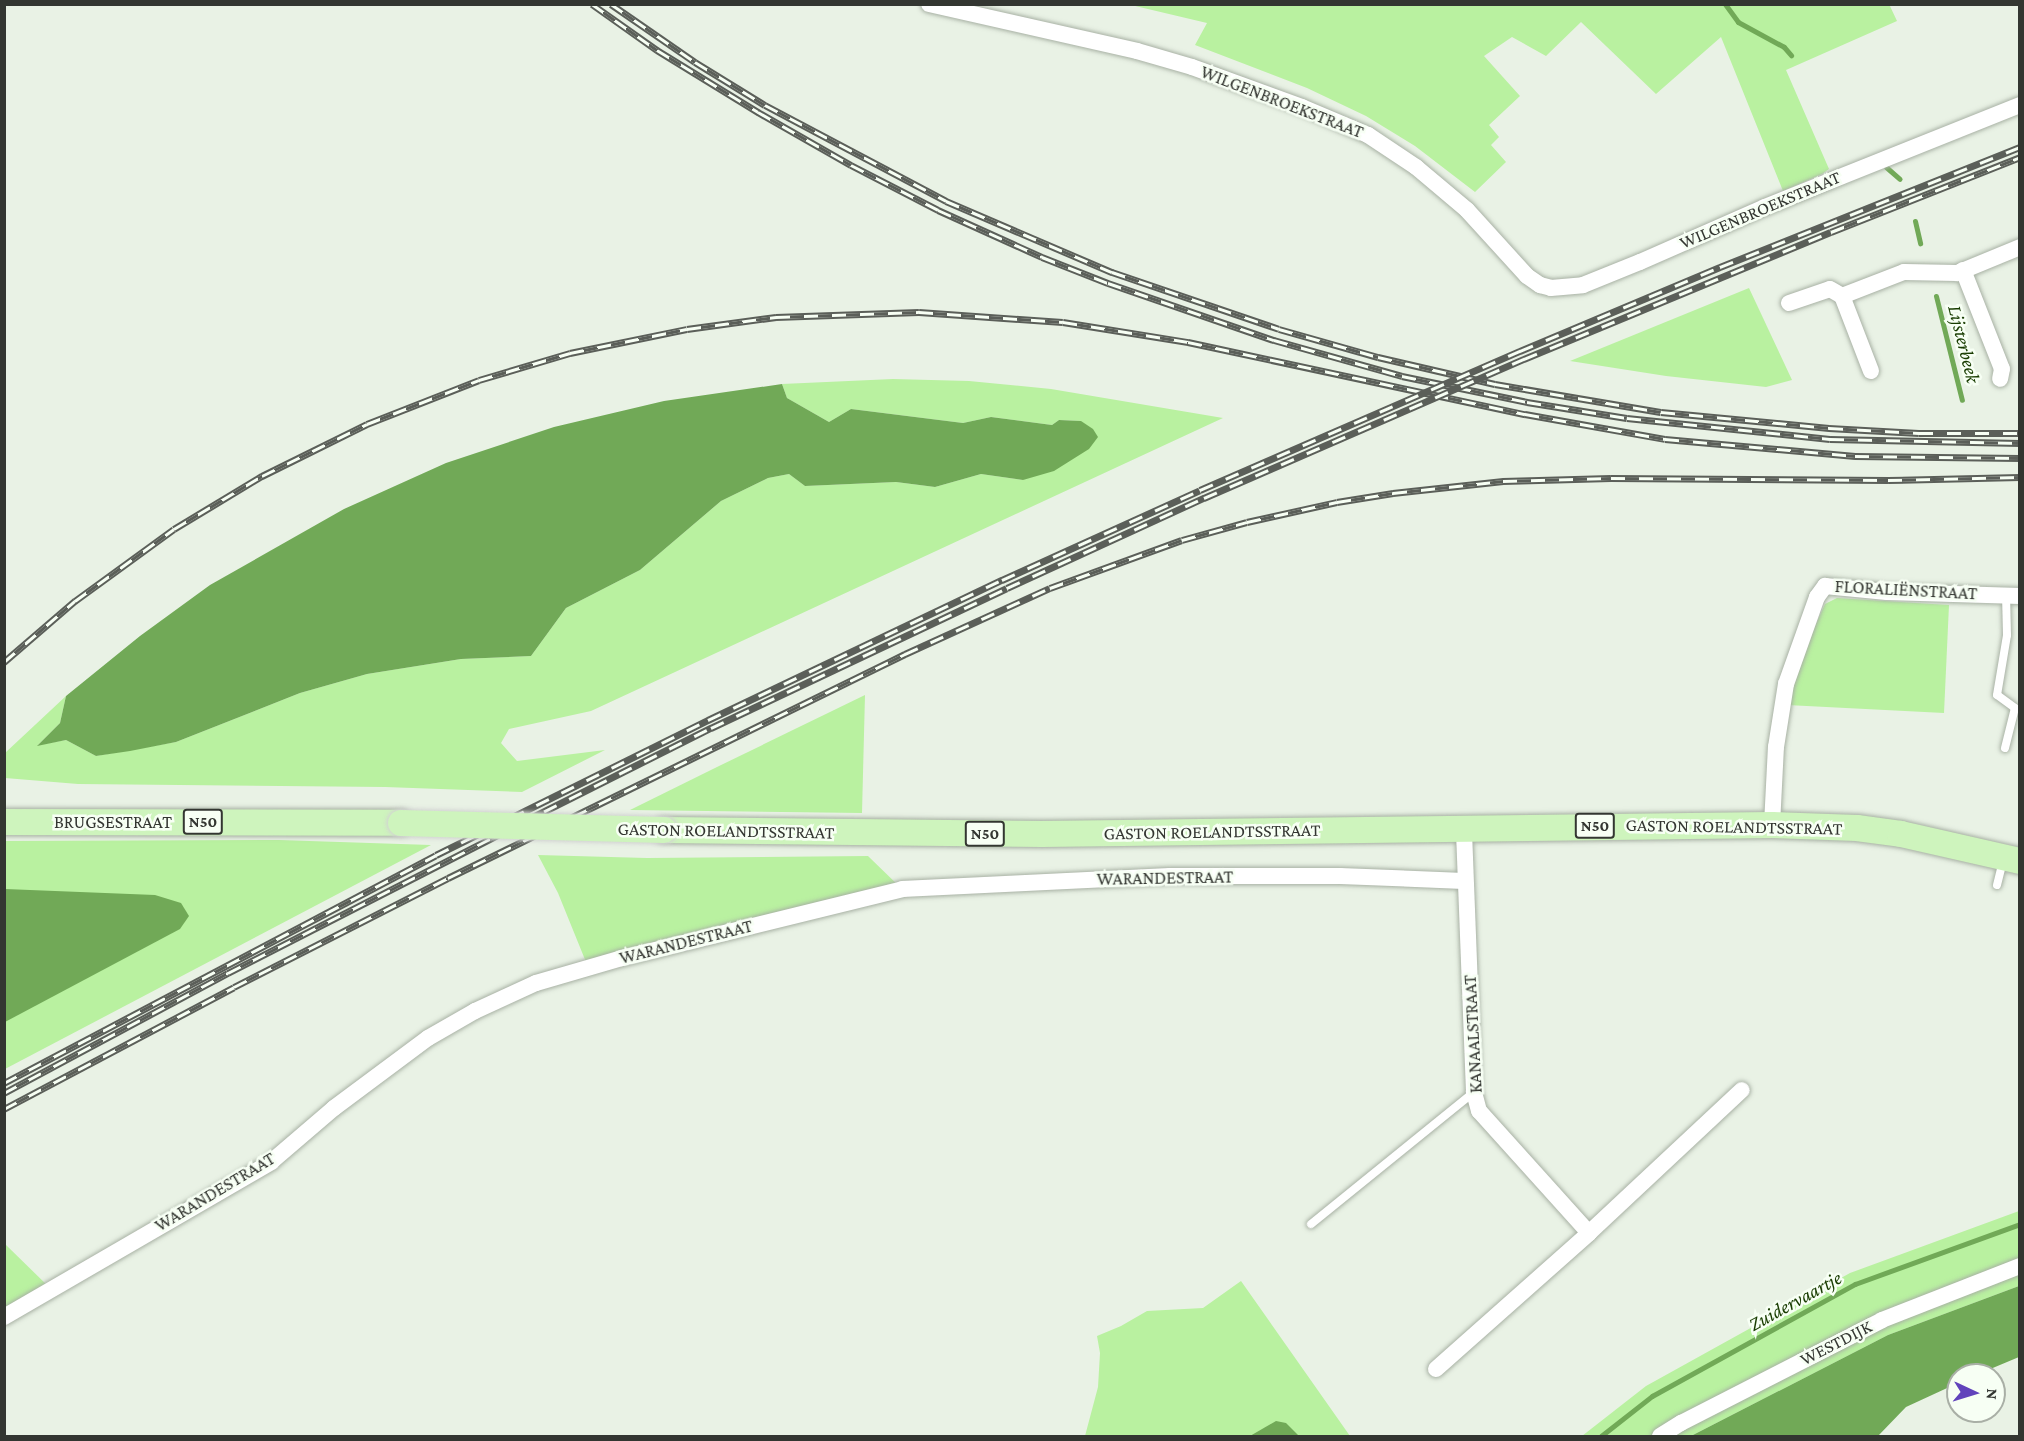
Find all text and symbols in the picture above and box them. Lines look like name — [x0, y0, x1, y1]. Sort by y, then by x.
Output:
street label: WILGENBROEKSTRAAT — [1197, 61, 1367, 143]
street label: WILGENBROEKSTRAAT — [1676, 166, 1844, 254]
water label: Lijsterbeek — [1943, 302, 1985, 386]
street label: FLORALIËNSTRAAT — [1834, 575, 1978, 605]
road number: N50 — [182, 809, 224, 835]
street label: BRUGSESTRAAT — [54, 811, 172, 833]
road number: N50 — [1574, 813, 1616, 839]
street label: GASTON ROELANDTSSTRAAT — [1625, 814, 1843, 840]
street label: GASTON ROELANDTSSTRAAT — [617, 818, 835, 844]
street label: GASTON ROELANDTSSTRAAT — [1103, 819, 1321, 845]
road number: N50 — [964, 821, 1006, 847]
street label: WARANDESTRAAT — [1097, 866, 1233, 890]
street label: WARANDESTRAAT — [617, 915, 755, 969]
street label: KANAALSTRAAT — [1459, 974, 1487, 1094]
street label: WARANDESTRAAT — [151, 1148, 279, 1236]
water label: Zuidervaartje — [1744, 1266, 1846, 1336]
street label: WESTDIJK — [1796, 1316, 1876, 1370]
north arrow — [1946, 1363, 2006, 1423]
text: N — [1984, 1388, 2001, 1400]

